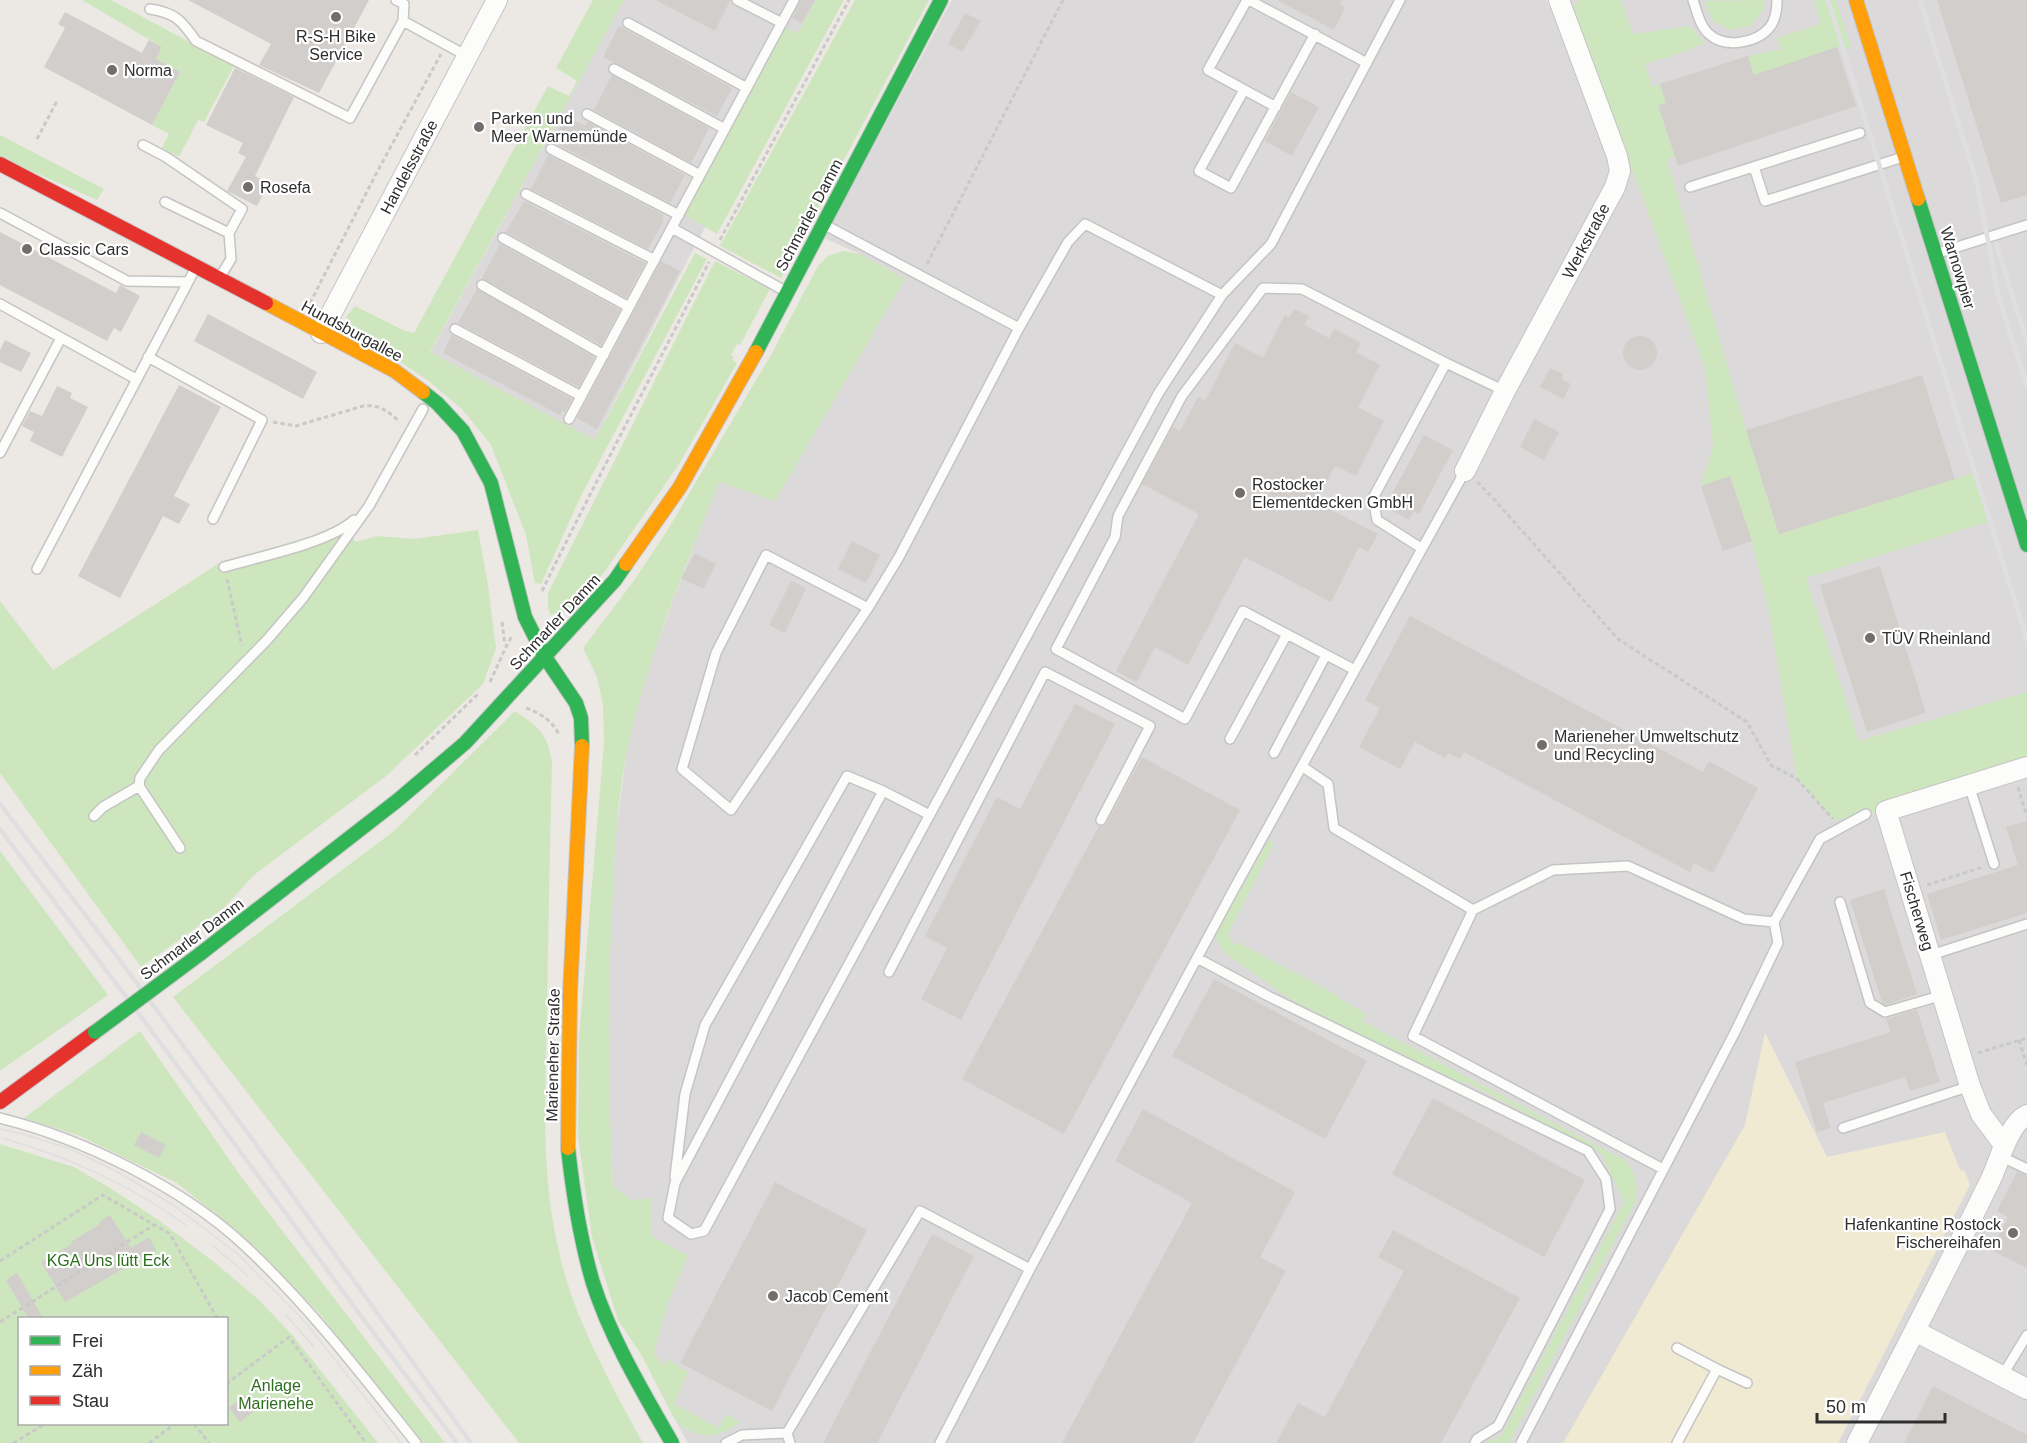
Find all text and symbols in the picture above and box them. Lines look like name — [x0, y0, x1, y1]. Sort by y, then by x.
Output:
marker: R-S-H Bike Service — [329, 10, 343, 24]
place label: R-S-H Bike Service — [296, 28, 376, 63]
place label: Norma — [124, 62, 172, 79]
marker: Norma — [105, 63, 119, 77]
place label: Parken und Meer Warnemünde — [491, 110, 627, 145]
street label: Handelsstraße — [377, 117, 441, 217]
marker: Parken und Meer Warnemünde — [472, 120, 486, 134]
street label: Schmarler Damm — [772, 156, 846, 274]
place label: Rosefa — [260, 179, 311, 196]
marker: Rosefa — [241, 180, 255, 194]
street label: Werkstraße — [1559, 201, 1613, 281]
street label: Warnowpier — [1937, 225, 1979, 312]
place label: Classic Cars — [39, 241, 129, 258]
marker: Classic Cars — [20, 242, 34, 256]
street label: Hundsburgallee — [299, 297, 406, 365]
place label: Rostocker Elementdecken GmbH — [1252, 476, 1413, 511]
marker: Rostocker Elementdecken GmbH — [1233, 486, 1247, 500]
street label: Schmarler Damm — [506, 571, 604, 673]
place label: TÜV Rheinland — [1882, 630, 1991, 647]
marker: TÜV Rheinland — [1863, 631, 1877, 645]
place label: Marieneher Umweltschutz und Recycling — [1554, 728, 1739, 763]
marker: Marieneher Umweltschutz und Recycling — [1535, 738, 1549, 752]
street label: Fischerweg — [1897, 869, 1937, 953]
street label: Schmarler Damm — [137, 895, 247, 983]
street label: Marieneher Straße — [543, 988, 563, 1122]
place label: Hafenkantine Rostock Fischereihafen — [1844, 1216, 2002, 1251]
marker: Hafenkantine Rostock Fischereihafen — [2006, 1226, 2020, 1240]
park label: KGA Uns lütt Eck — [47, 1252, 170, 1269]
place label: Jacob Cement — [785, 1288, 889, 1305]
marker: Jacob Cement — [766, 1289, 780, 1303]
legend — [18, 1317, 228, 1425]
text: Frei — [72, 1331, 103, 1351]
text: Zäh — [72, 1361, 103, 1381]
park label: Anlage Marienehe — [238, 1377, 314, 1412]
scale bar — [1817, 1386, 1944, 1424]
text: Stau — [72, 1391, 109, 1411]
text: 50 m — [1826, 1397, 1866, 1417]

